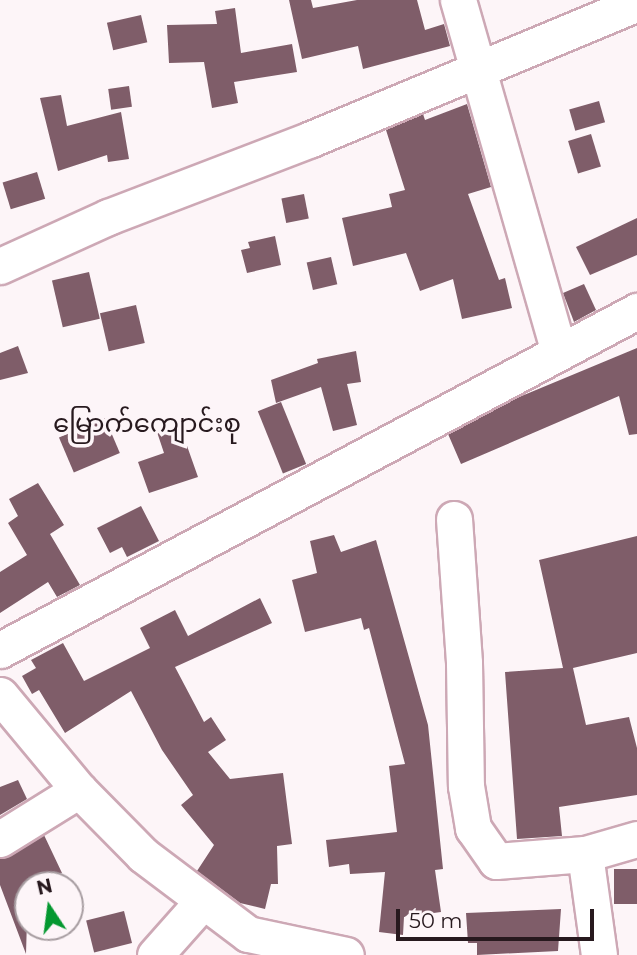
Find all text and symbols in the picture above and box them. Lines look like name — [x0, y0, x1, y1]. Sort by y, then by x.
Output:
district label: မြောက်ကျောင်းစု — [53, 408, 241, 440]
north arrow — [14, 871, 84, 941]
text: N — [35, 874, 55, 900]
scale bar — [399, 895, 597, 939]
text: 50 m — [409, 908, 463, 933]

